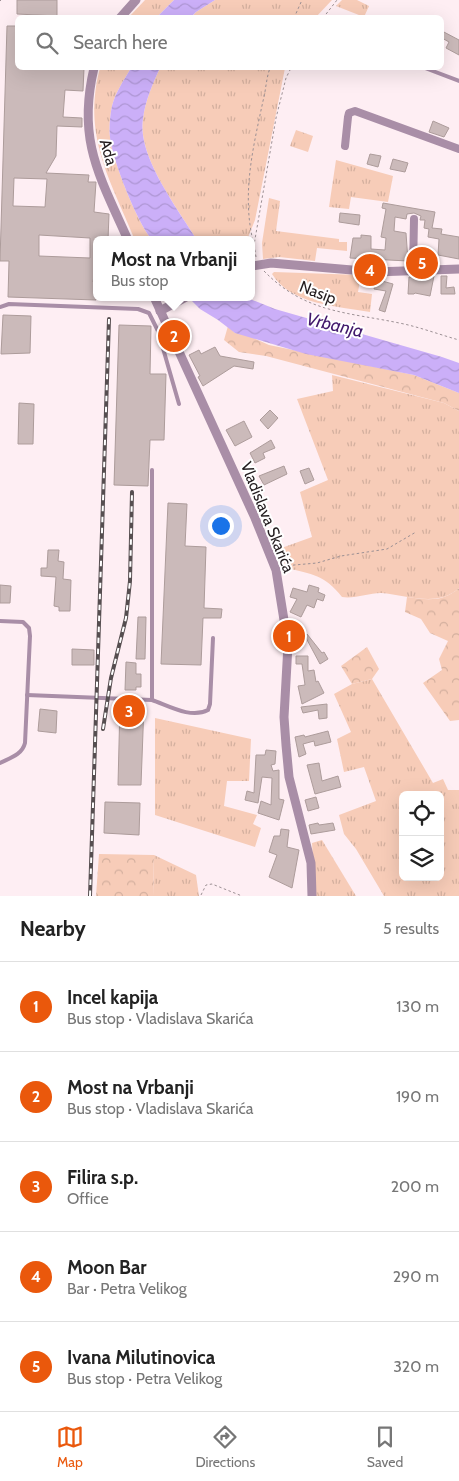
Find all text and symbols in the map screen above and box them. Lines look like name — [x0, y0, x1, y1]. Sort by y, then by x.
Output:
search box — [15, 15, 444, 70]
icon: search — [33, 29, 61, 57]
text: Search here — [73, 31, 167, 54]
street label: Ada — [96, 137, 121, 168]
popup — [93, 236, 255, 301]
pin: 5 — [406, 244, 438, 282]
text: Most na Vrbanji — [111, 248, 237, 271]
pin: 4 — [354, 251, 386, 289]
text: Bus stop — [111, 271, 168, 290]
street label: Nasip — [297, 277, 339, 308]
water label: Vrbanja — [304, 308, 366, 342]
pin: 2 — [158, 317, 190, 355]
street label: Vladislava Skarića — [237, 459, 299, 576]
your location — [208, 513, 234, 539]
pin: 1 — [273, 617, 305, 655]
pin: 3 — [113, 692, 145, 730]
map controls — [399, 791, 444, 881]
button: locate — [399, 791, 444, 836]
button: layers — [399, 836, 444, 881]
text: Nearby — [20, 916, 86, 941]
text: 5 results — [383, 919, 439, 938]
text: Incel kapija — [67, 986, 158, 1009]
text: 1 — [33, 997, 39, 1016]
text: 130 m — [396, 997, 439, 1016]
text: Bus stop · Vladislava Skarića — [67, 1009, 254, 1028]
text: Most na Vrbanji — [67, 1076, 194, 1099]
text: 2 — [32, 1087, 40, 1106]
text: 190 m — [396, 1087, 439, 1106]
text: Bus stop · Vladislava Skarića — [67, 1099, 254, 1118]
text: Filira s.p. — [67, 1166, 138, 1189]
text: 3 — [32, 1177, 40, 1196]
text: 200 m — [391, 1177, 439, 1196]
text: Office — [67, 1189, 109, 1208]
text: Moon Bar — [67, 1256, 147, 1279]
text: 4 — [31, 1267, 41, 1286]
text: 290 m — [393, 1267, 439, 1286]
text: Bar · Petra Velikog — [67, 1279, 187, 1298]
text: Ivana Milutinovica — [67, 1346, 215, 1369]
text: 5 — [32, 1357, 40, 1376]
text: 320 m — [393, 1357, 439, 1376]
text: Bus stop · Petra Velikog — [67, 1369, 222, 1388]
tab: Map — [56, 1423, 84, 1471]
tab: Directions — [195, 1423, 255, 1471]
tab: Saved — [367, 1423, 403, 1471]

